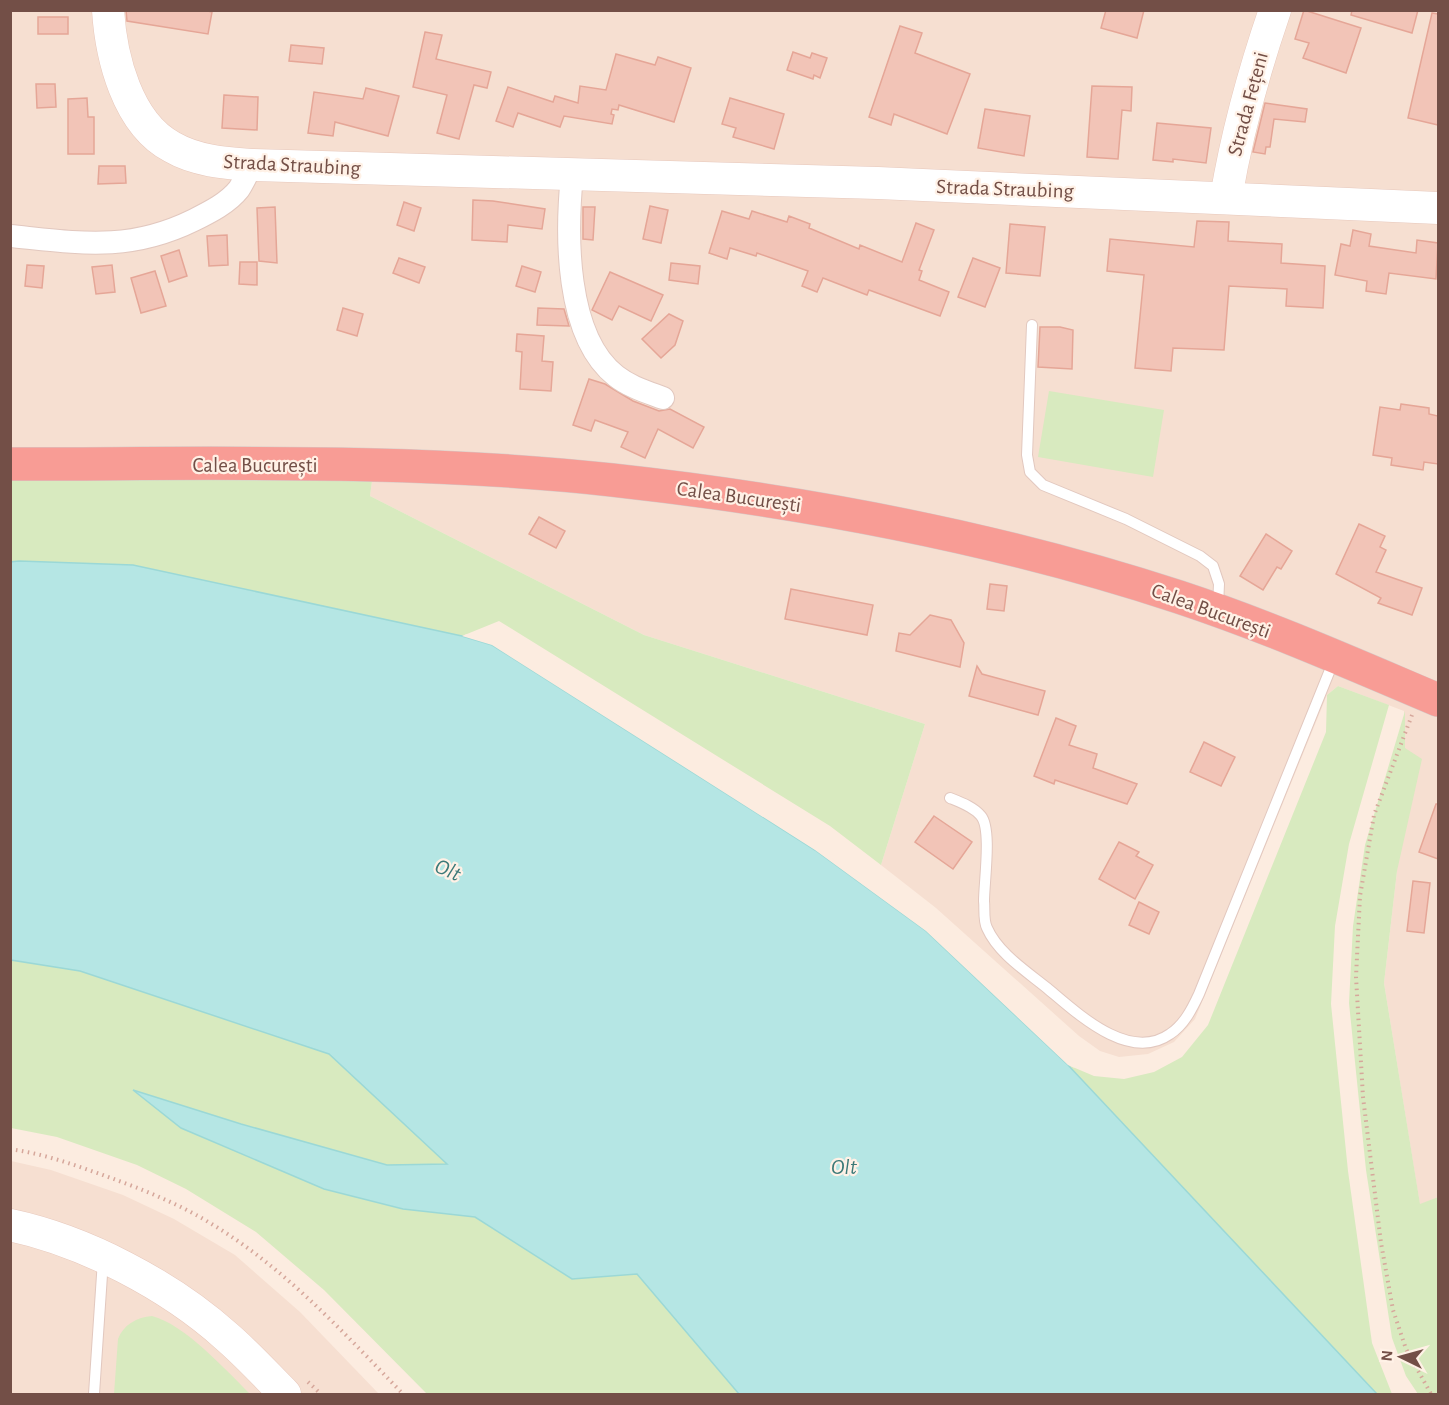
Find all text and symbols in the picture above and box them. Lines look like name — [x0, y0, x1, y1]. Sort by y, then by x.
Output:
street label: Strada Fețeni — [1224, 50, 1274, 159]
street label: Strada Straubing — [223, 151, 362, 179]
street label: Strada Straubing — [936, 176, 1075, 202]
street label: Calea București — [192, 455, 318, 478]
street label: Calea București — [675, 478, 802, 518]
street label: Calea București — [1148, 580, 1273, 644]
water label: Olt — [432, 855, 465, 886]
water label: Olt — [831, 1156, 858, 1178]
north arrow — [1371, 1327, 1431, 1387]
text: N — [1379, 1350, 1396, 1362]

